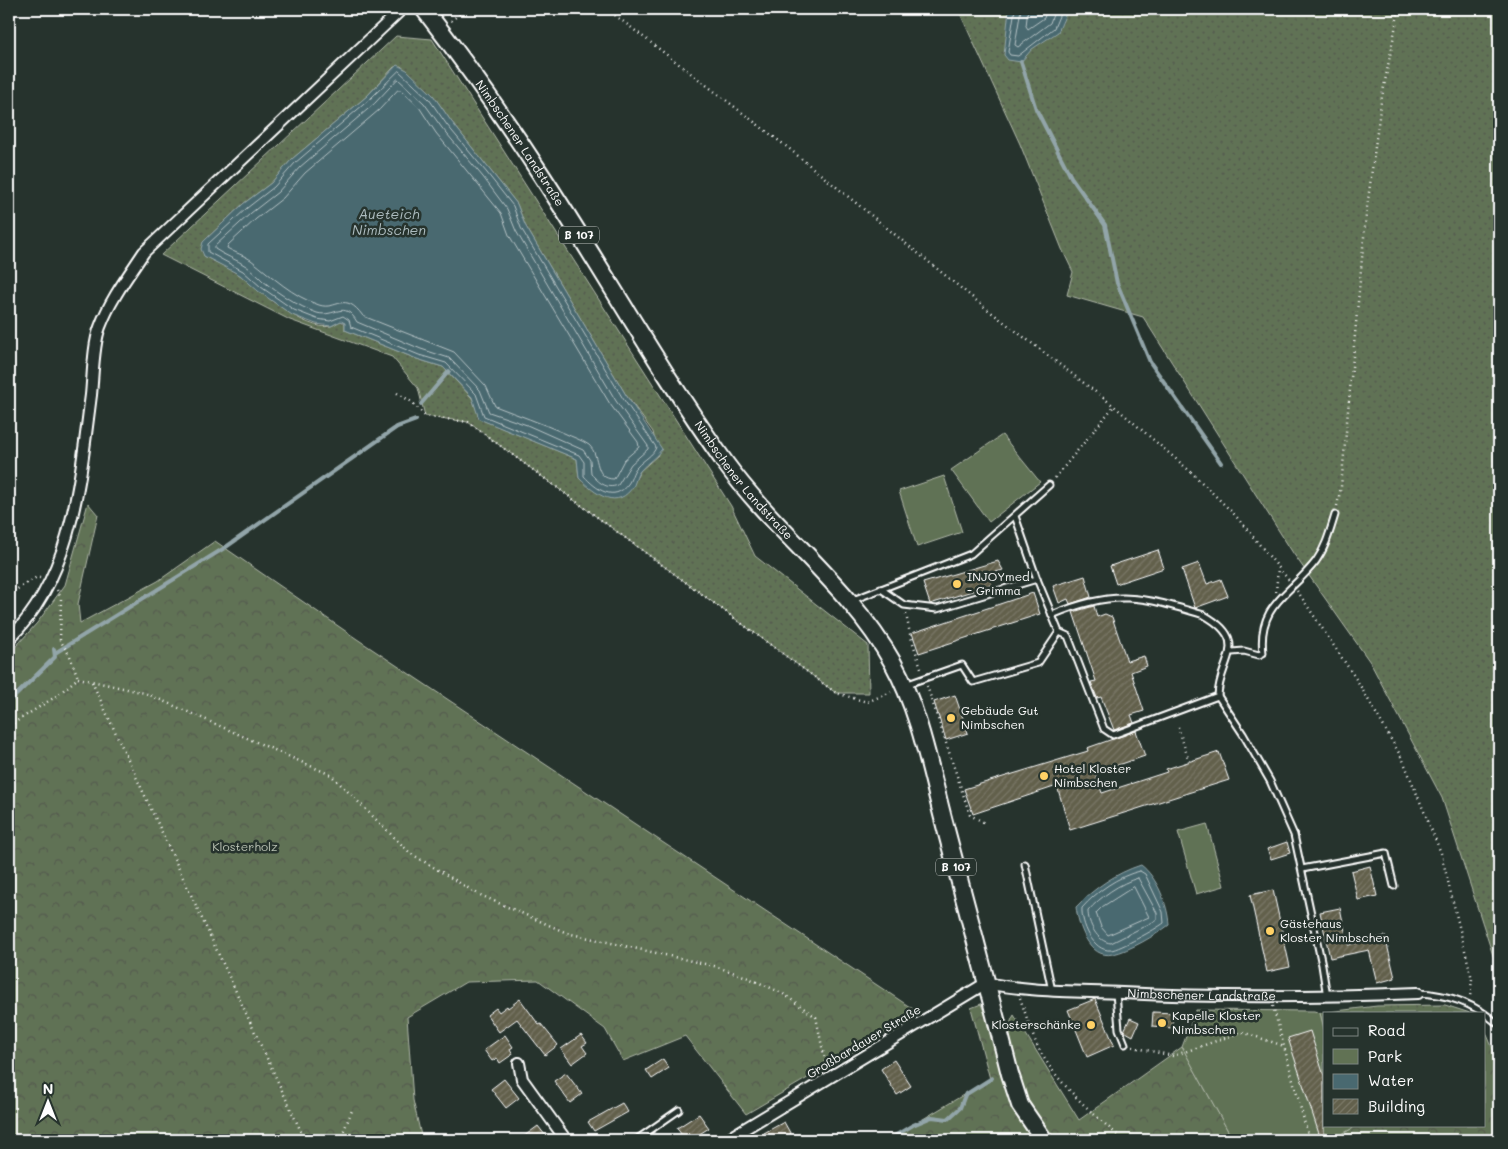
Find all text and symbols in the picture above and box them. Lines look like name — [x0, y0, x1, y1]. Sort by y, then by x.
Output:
street label: Nimbschener Landstraße — [472, 77, 568, 209]
water label: Aueteich Nimbschen — [352, 204, 426, 239]
road number: B 107 — [559, 226, 599, 244]
street label: Nimbschener Landstraße — [691, 417, 797, 543]
place label: INJOYmed - Grimma — [967, 568, 1030, 598]
marker: INJOYmed - Grimma — [951, 578, 963, 590]
place label: Gebäude Gut Nimbschen — [961, 702, 1039, 732]
marker: Gebäude Gut Nimbschen — [945, 712, 957, 724]
place label: Hotel Kloster Nimbschen — [1054, 760, 1131, 790]
marker: Hotel Kloster Nimbschen — [1038, 770, 1050, 782]
park label: Klosterholz — [212, 838, 278, 854]
road number: B 107 — [936, 859, 976, 876]
place label: Gästehaus Kloster Nimbschen — [1280, 915, 1389, 945]
marker: Gästehaus Kloster Nimbschen — [1264, 925, 1276, 937]
street label: Nimbschener Landstraße — [1127, 984, 1276, 1003]
street label: Großbardauer Straße — [804, 1001, 923, 1082]
place label: Kapelle Kloster Nimbschen — [1172, 1007, 1261, 1037]
legend — [1323, 1012, 1486, 1126]
place label: Klosterschänke — [991, 1016, 1081, 1032]
marker: Kapelle Kloster Nimbschen — [1156, 1017, 1168, 1029]
marker: Klosterschänke — [1085, 1019, 1097, 1031]
text: Road — [1368, 1020, 1405, 1040]
text: Park — [1368, 1046, 1402, 1066]
text: Water — [1368, 1070, 1414, 1090]
north arrow — [22, 1076, 72, 1126]
text: N — [43, 1079, 53, 1098]
text: Building — [1368, 1096, 1425, 1116]

